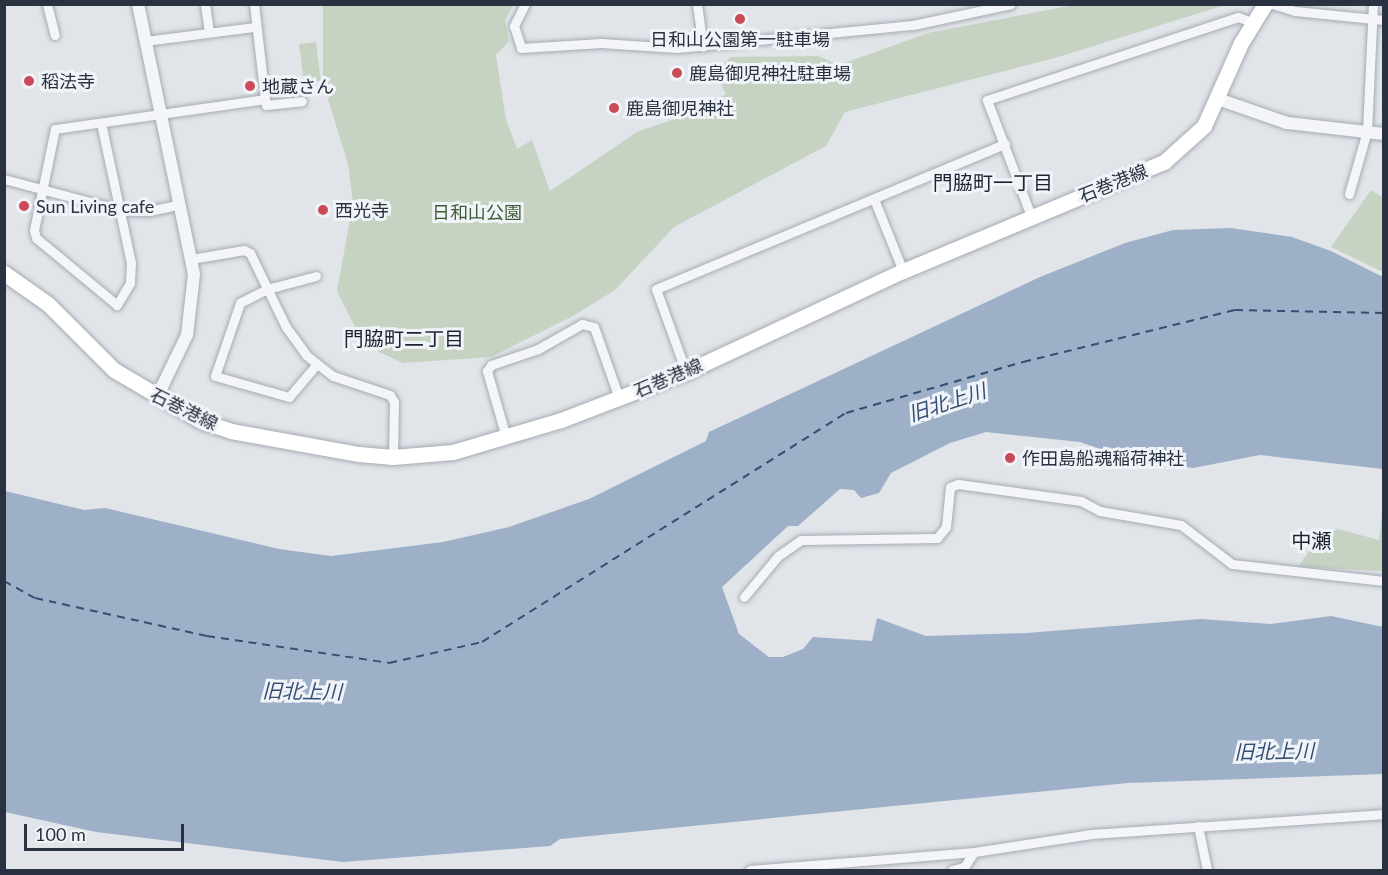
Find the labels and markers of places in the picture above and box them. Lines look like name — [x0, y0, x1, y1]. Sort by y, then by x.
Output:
marker: 日和山公園第一駐車場 — [733, 12, 747, 26]
place label: 日和山公園第一駐車場 — [650, 28, 830, 50]
place label: 鹿島御児神社駐車場 — [689, 62, 851, 84]
marker: 鹿島御児神社駐車場 — [670, 66, 684, 80]
place label: 稻法寺 — [41, 70, 95, 92]
marker: 稻法寺 — [22, 74, 36, 88]
place label: 地蔵さん — [262, 75, 334, 97]
marker: 地蔵さん — [243, 79, 257, 93]
place label: 鹿島御児神社 — [626, 97, 734, 119]
marker: 鹿島御児神社 — [607, 101, 621, 115]
place label: Sun Living cafe — [36, 195, 154, 217]
marker: Sun Living cafe — [17, 199, 31, 213]
place label: 西光寺 — [335, 199, 389, 221]
marker: 西光寺 — [316, 203, 330, 217]
place label: 作田島船魂稲荷神社 — [1022, 447, 1184, 469]
marker: 作田島船魂稲荷神社 — [1003, 451, 1017, 465]

